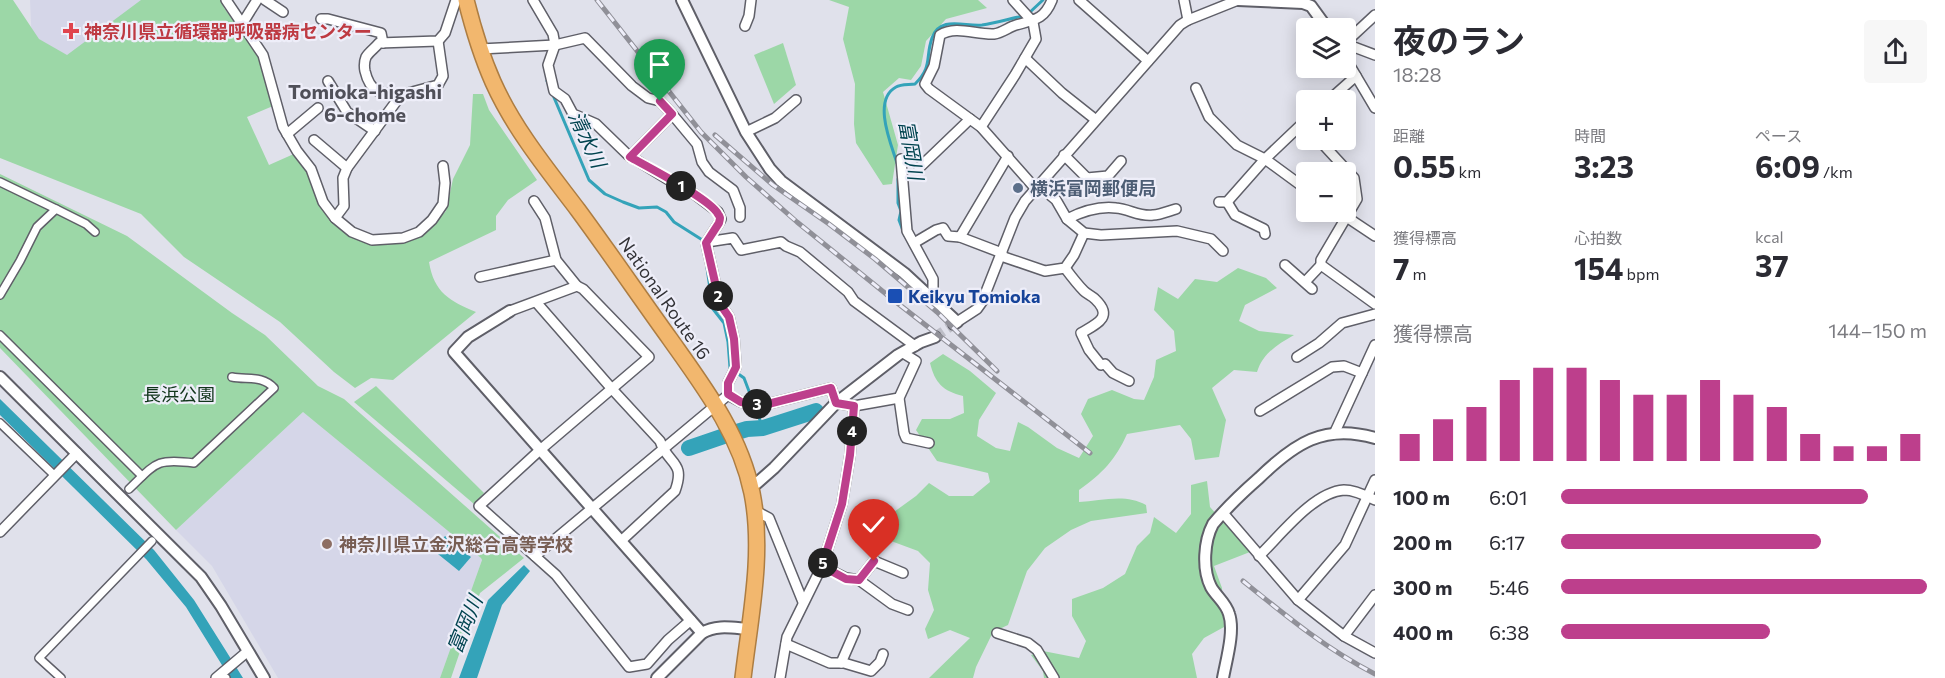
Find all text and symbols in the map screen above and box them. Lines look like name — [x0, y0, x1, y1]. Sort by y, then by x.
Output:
map controls — [1296, 18, 1356, 222]
button: layers — [1296, 18, 1356, 78]
text: 夜のラン — [1393, 19, 1525, 60]
place label: 神奈川県立循環器呼吸器病センター — [84, 20, 372, 42]
button: share — [1864, 20, 1927, 83]
marker: 神奈川県立循環器呼吸器病センター — [62, 22, 80, 40]
pin — [634, 39, 685, 101]
icon: arrive — [643, 48, 676, 81]
text: 18:28 — [1393, 62, 1442, 86]
district label: Tomioka-higashi 6-chome — [288, 79, 442, 126]
button: + — [1296, 90, 1356, 150]
water label: 清水川 — [564, 107, 612, 173]
water label: 富岡川 — [895, 118, 929, 184]
text: 距離 — [1393, 126, 1425, 145]
text: 時間 — [1574, 126, 1606, 145]
text: ペース — [1755, 126, 1802, 145]
text: 0.55 — [1393, 147, 1455, 184]
text: 3:23 — [1574, 147, 1634, 184]
text: 6:09 — [1755, 147, 1820, 184]
button: − — [1296, 162, 1356, 222]
text: km — [1455, 162, 1481, 181]
text: /km — [1820, 162, 1853, 181]
pin: 1 — [666, 171, 696, 201]
text: 1 — [677, 176, 685, 195]
place label: 横浜富岡郵便局 — [1030, 177, 1156, 199]
marker: 横浜富岡郵便局 — [1011, 181, 1025, 195]
text: kcal — [1755, 227, 1784, 246]
text: 獲得標高 — [1393, 228, 1457, 247]
text: 心拍数 — [1574, 228, 1622, 247]
street label: National Route 16 — [615, 232, 715, 364]
text: 37 — [1755, 246, 1789, 283]
text: 7 — [1393, 249, 1410, 286]
text: 154 — [1574, 249, 1623, 286]
text: m — [1410, 264, 1427, 283]
text: bpm — [1623, 264, 1659, 283]
pin: 2 — [703, 281, 733, 311]
place label: Keikyu Tomioka — [908, 285, 1041, 307]
text: 2 — [713, 286, 723, 305]
marker: Keikyu Tomioka — [886, 287, 904, 305]
text: 144–150 m — [1828, 318, 1927, 342]
text: 獲得標高 — [1393, 321, 1473, 345]
park label: 長浜公園 — [143, 383, 215, 405]
pin: 3 — [742, 389, 772, 419]
text: 3 — [752, 394, 762, 413]
pin: 4 — [837, 416, 867, 446]
text: 4 — [847, 421, 857, 440]
text: 100 m — [1393, 485, 1450, 509]
text: 6:01 — [1489, 485, 1527, 509]
pin — [848, 499, 899, 561]
icon: check — [857, 508, 890, 541]
text: 200 m — [1393, 530, 1452, 554]
text: 6:17 — [1489, 530, 1525, 554]
place label: 神奈川県立金沢総合高等学校 — [339, 533, 573, 555]
marker: 神奈川県立金沢総合高等学校 — [320, 537, 334, 551]
pin: 5 — [808, 548, 838, 578]
text: 5 — [818, 553, 828, 572]
text: 300 m — [1393, 575, 1453, 599]
text: 5:46 — [1489, 575, 1529, 599]
water label: 富岡川 — [442, 590, 487, 656]
text: 400 m — [1393, 620, 1453, 644]
text: 6:38 — [1489, 620, 1529, 644]

